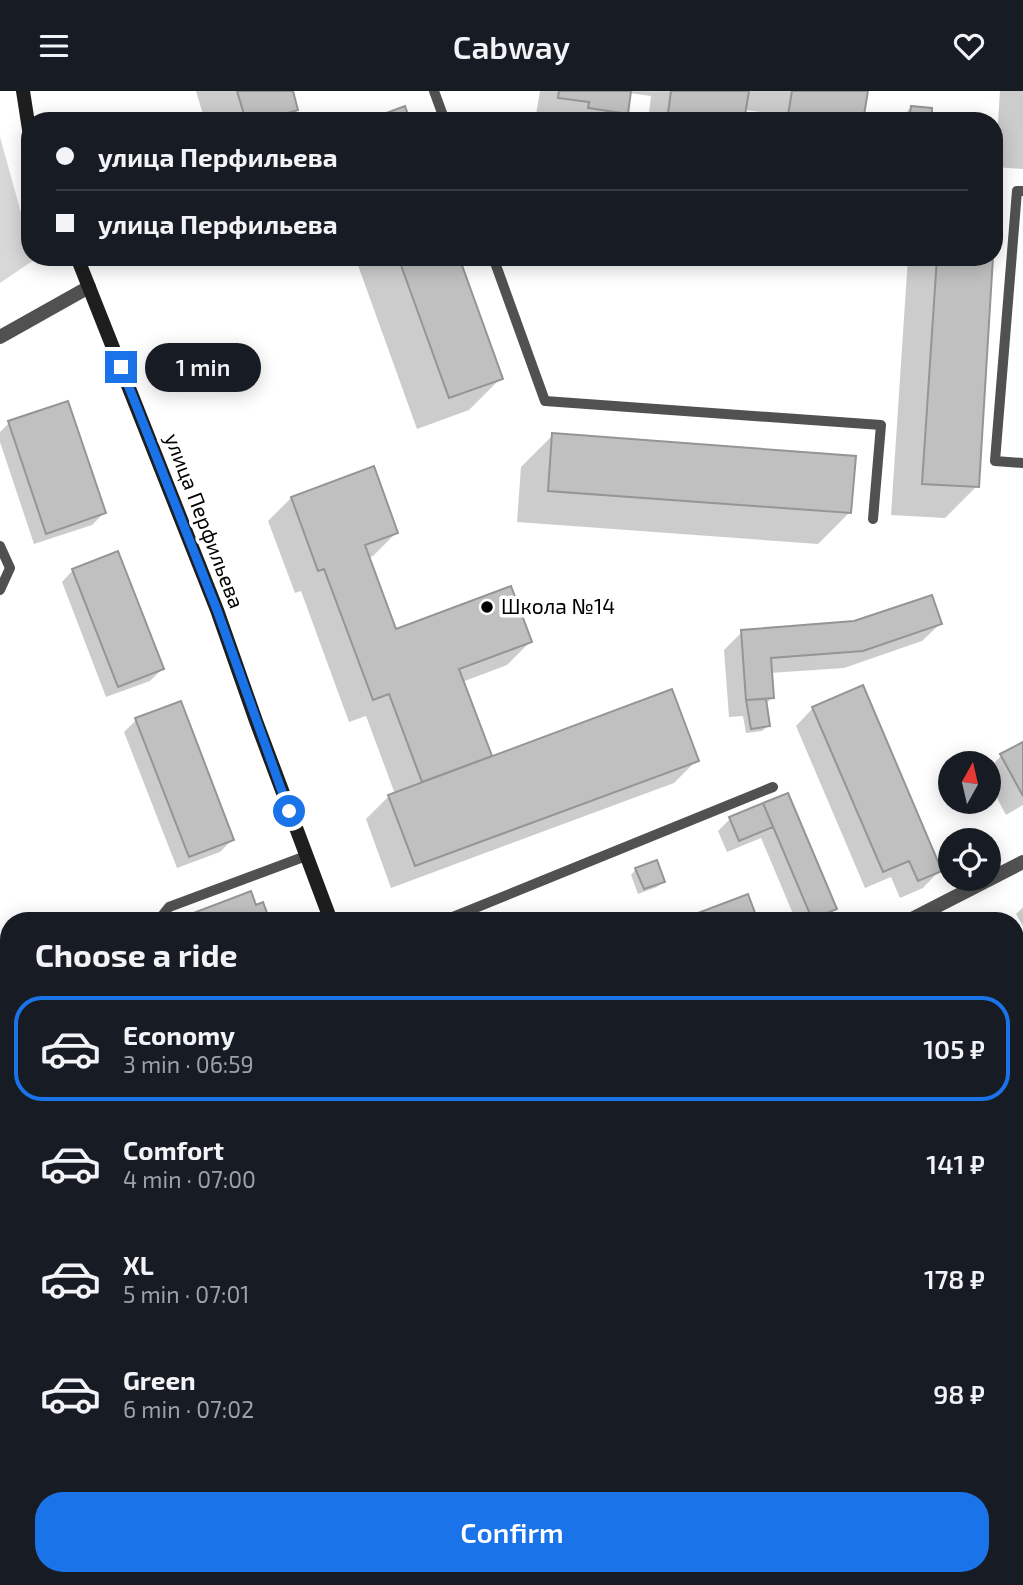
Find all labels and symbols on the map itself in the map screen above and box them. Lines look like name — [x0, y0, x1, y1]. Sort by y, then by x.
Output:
callout: 1 min — [146, 343, 261, 391]
route end — [105, 351, 137, 383]
street label: улица Перфильева — [160, 429, 250, 612]
place label: Школа №14 — [501, 593, 615, 618]
marker: Школа №14 — [479, 599, 495, 615]
north arrow — [938, 751, 1001, 814]
route start — [273, 795, 305, 827]

